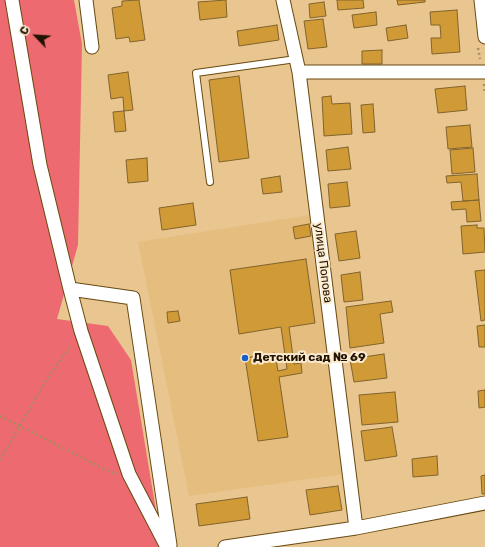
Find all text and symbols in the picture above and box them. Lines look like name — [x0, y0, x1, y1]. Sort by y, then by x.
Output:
north arrow — [16, 16, 56, 56]
text: С — [17, 24, 32, 37]
street label: улица Попова — [311, 222, 335, 304]
place label: Детский сад № 69 — [253, 351, 366, 365]
marker: Детский сад № 69 — [240, 353, 250, 363]

